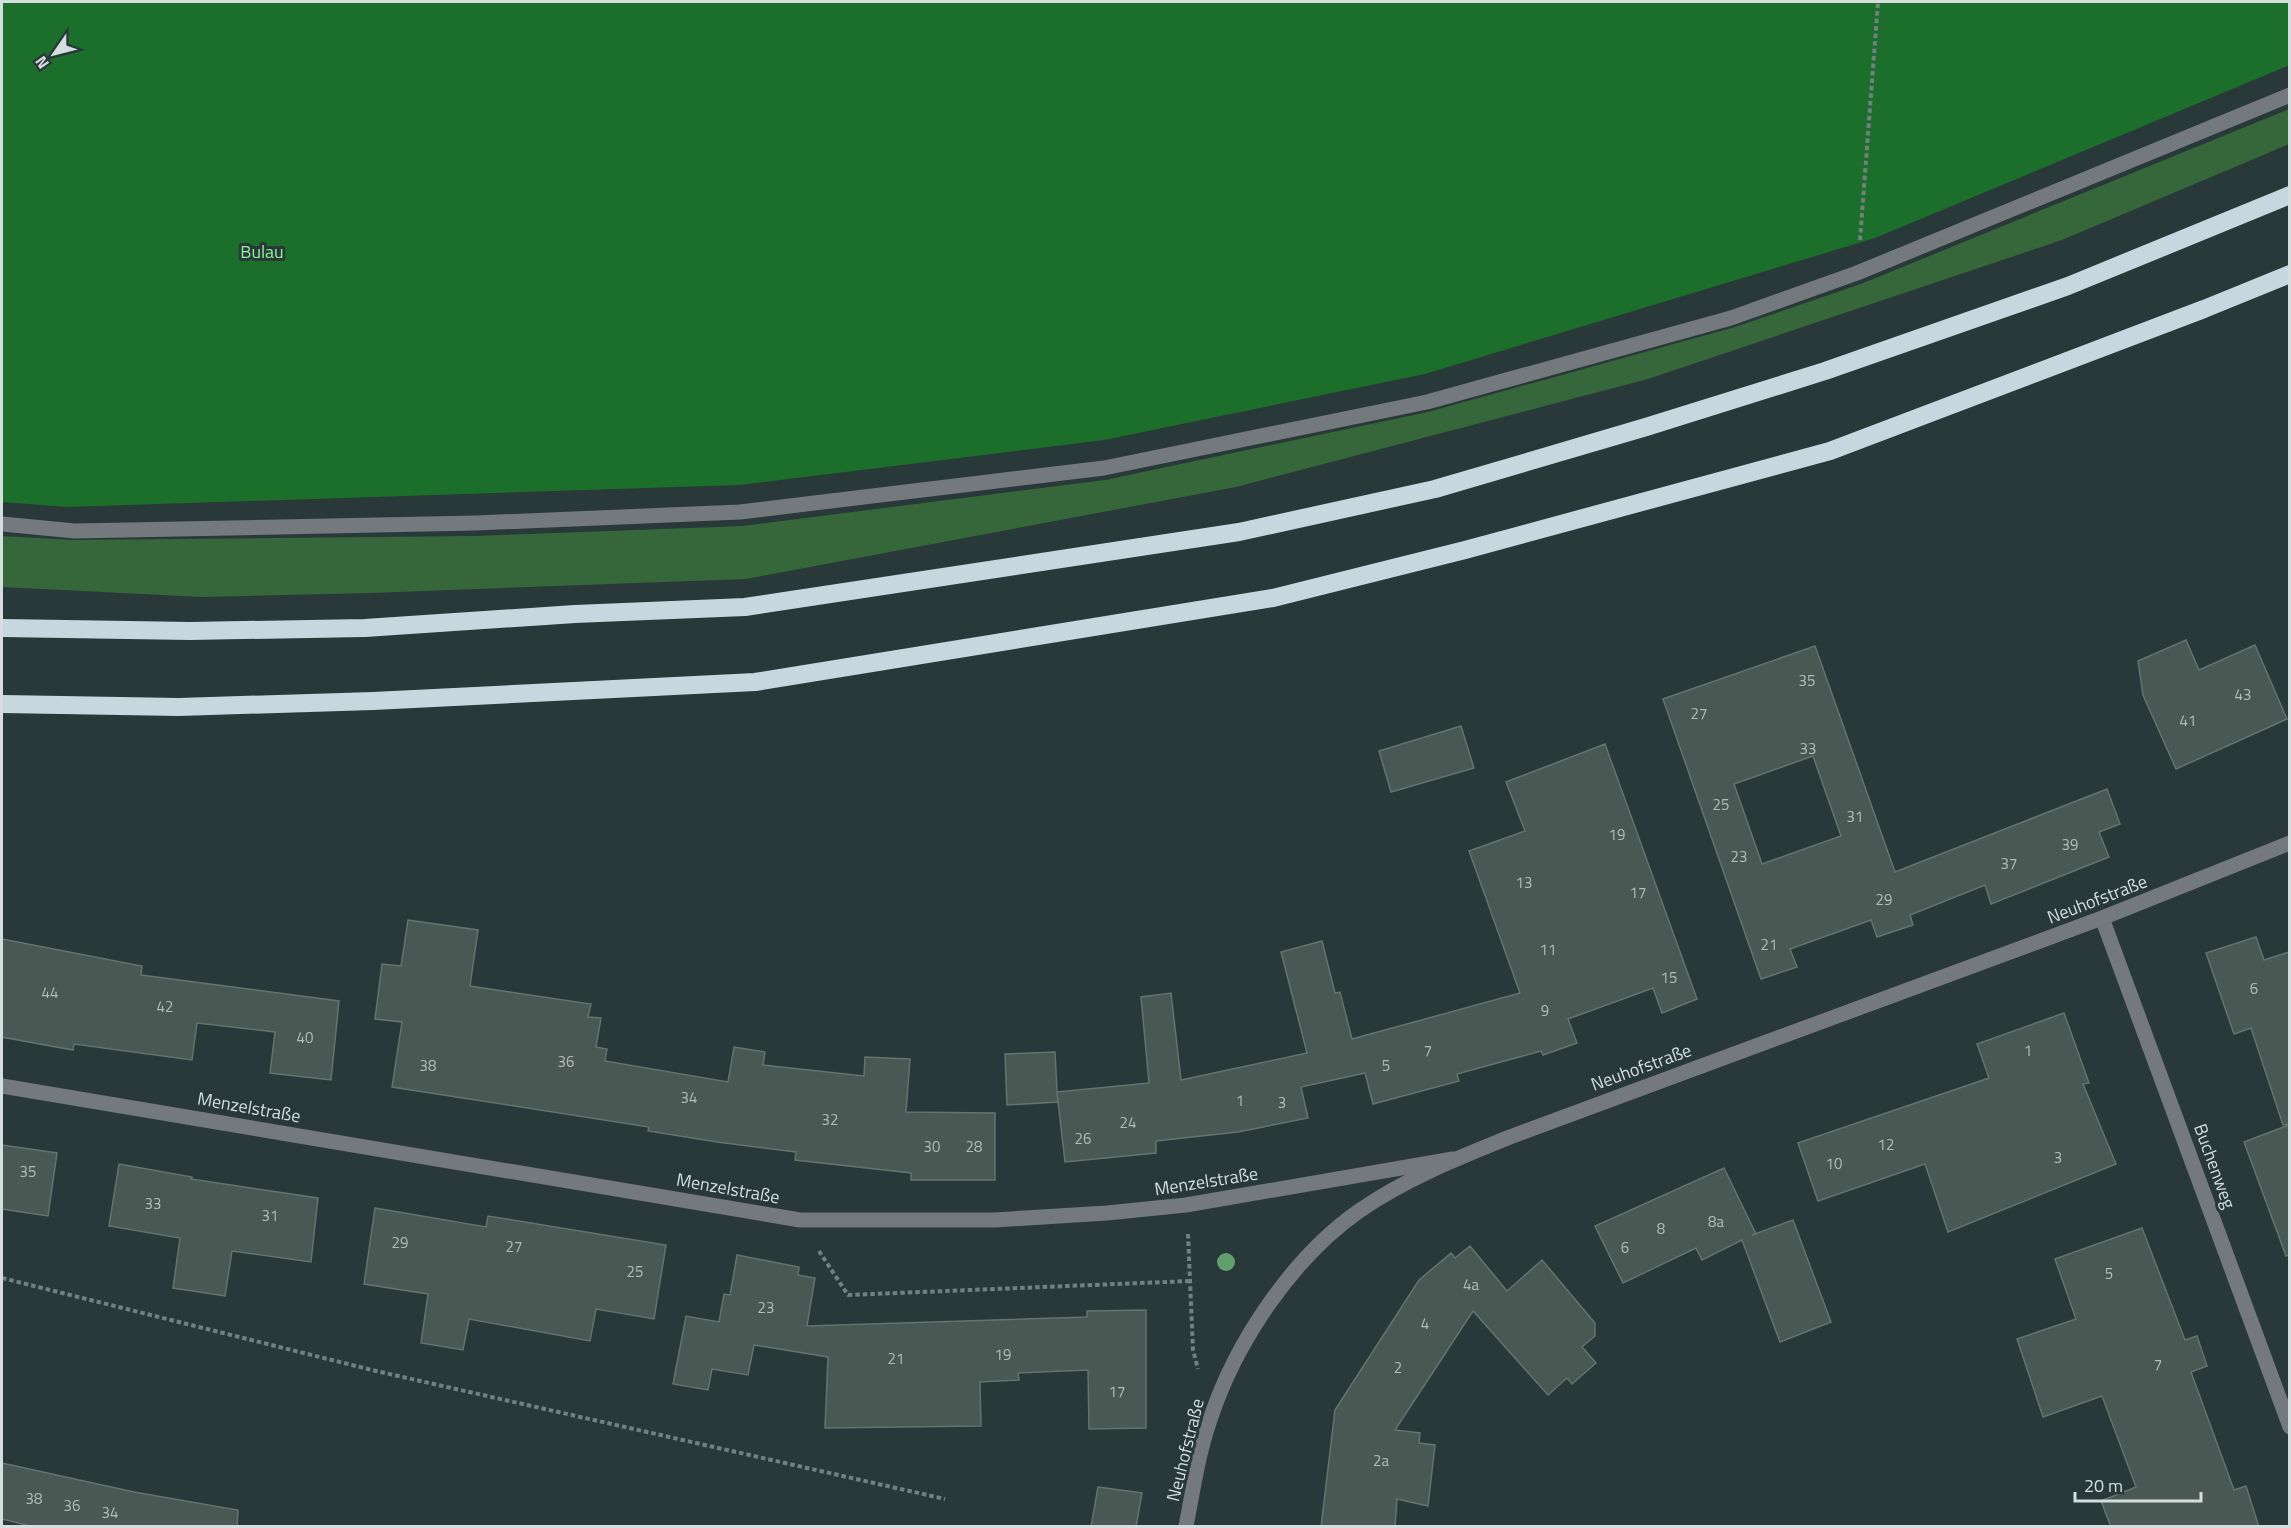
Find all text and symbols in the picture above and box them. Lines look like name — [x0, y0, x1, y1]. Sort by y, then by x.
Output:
north arrow — [24, 24, 84, 84]
text: N — [29, 51, 55, 74]
park label: Bulau — [240, 238, 284, 265]
house number: 35 — [1799, 669, 1815, 692]
house number: 43 — [2235, 683, 2251, 706]
house number: 27 — [1691, 702, 1707, 725]
house number: 41 — [2180, 709, 2196, 732]
house number: 33 — [1800, 737, 1816, 760]
house number: 25 — [1713, 793, 1729, 816]
house number: 31 — [1847, 805, 1863, 828]
house number: 19 — [1609, 823, 1625, 846]
house number: 39 — [2062, 833, 2078, 856]
house number: 23 — [1731, 845, 1747, 868]
house number: 37 — [2001, 852, 2017, 875]
street label: Neuhofstraße — [2043, 868, 2151, 930]
house number: 13 — [1516, 871, 1532, 894]
house number: 17 — [1630, 881, 1646, 904]
house number: 29 — [1876, 888, 1892, 911]
house number: 21 — [1761, 933, 1777, 956]
house number: 11 — [1540, 938, 1556, 961]
house number: 15 — [1661, 966, 1677, 989]
house number: 6 — [2250, 977, 2258, 1000]
house number: 44 — [42, 981, 58, 1004]
house number: 42 — [157, 995, 173, 1018]
house number: 9 — [1541, 999, 1549, 1022]
house number: 40 — [297, 1026, 313, 1049]
street label: Neuhofstraße — [1587, 1036, 1695, 1098]
house number: 7 — [1424, 1039, 1432, 1062]
house number: 1 — [2024, 1039, 2032, 1062]
house number: 36 — [558, 1050, 574, 1073]
house number: 38 — [420, 1054, 436, 1077]
house number: 5 — [1382, 1054, 1390, 1077]
street label: Menzelstraße — [195, 1085, 303, 1129]
house number: 34 — [681, 1086, 697, 1109]
house number: 1 — [1236, 1089, 1244, 1112]
house number: 3 — [1278, 1091, 1286, 1114]
house number: 32 — [822, 1108, 838, 1131]
house number: 24 — [1120, 1111, 1136, 1134]
street label: Buchenweg — [2187, 1120, 2243, 1212]
house number: 26 — [1075, 1127, 1091, 1150]
house number: 12 — [1878, 1133, 1894, 1156]
house number: 30 — [924, 1135, 940, 1158]
house number: 28 — [966, 1135, 982, 1158]
house number: 3 — [2054, 1146, 2062, 1169]
house number: 10 — [1826, 1152, 1842, 1175]
street label: Menzelstraße — [1152, 1159, 1260, 1203]
house number: 35 — [20, 1160, 36, 1183]
street label: Menzelstraße — [674, 1166, 782, 1210]
house number: 33 — [145, 1192, 161, 1215]
house number: 31 — [262, 1204, 278, 1227]
house number: 8a — [1708, 1210, 1724, 1233]
house number: 8 — [1657, 1217, 1665, 1240]
house number: 29 — [392, 1231, 408, 1254]
house number: 27 — [506, 1235, 522, 1258]
house number: 6 — [1621, 1236, 1629, 1259]
house number: 25 — [627, 1260, 643, 1283]
house number: 5 — [2105, 1262, 2113, 1285]
house number: 4a — [1463, 1273, 1479, 1296]
house number: 23 — [758, 1296, 774, 1319]
house number: 4 — [1421, 1312, 1429, 1335]
house number: 19 — [995, 1343, 1011, 1366]
house number: 21 — [888, 1347, 904, 1370]
house number: 7 — [2154, 1353, 2162, 1376]
house number: 2 — [1394, 1356, 1402, 1379]
house number: 17 — [1109, 1380, 1125, 1403]
street label: Neuhofstraße — [1159, 1396, 1211, 1504]
house number: 2a — [1373, 1449, 1389, 1472]
scale bar — [2075, 1465, 2201, 1503]
text: 20 m — [2084, 1472, 2123, 1499]
house number: 38 — [26, 1487, 42, 1510]
house number: 36 — [64, 1494, 80, 1517]
house number: 34 — [102, 1501, 118, 1524]

